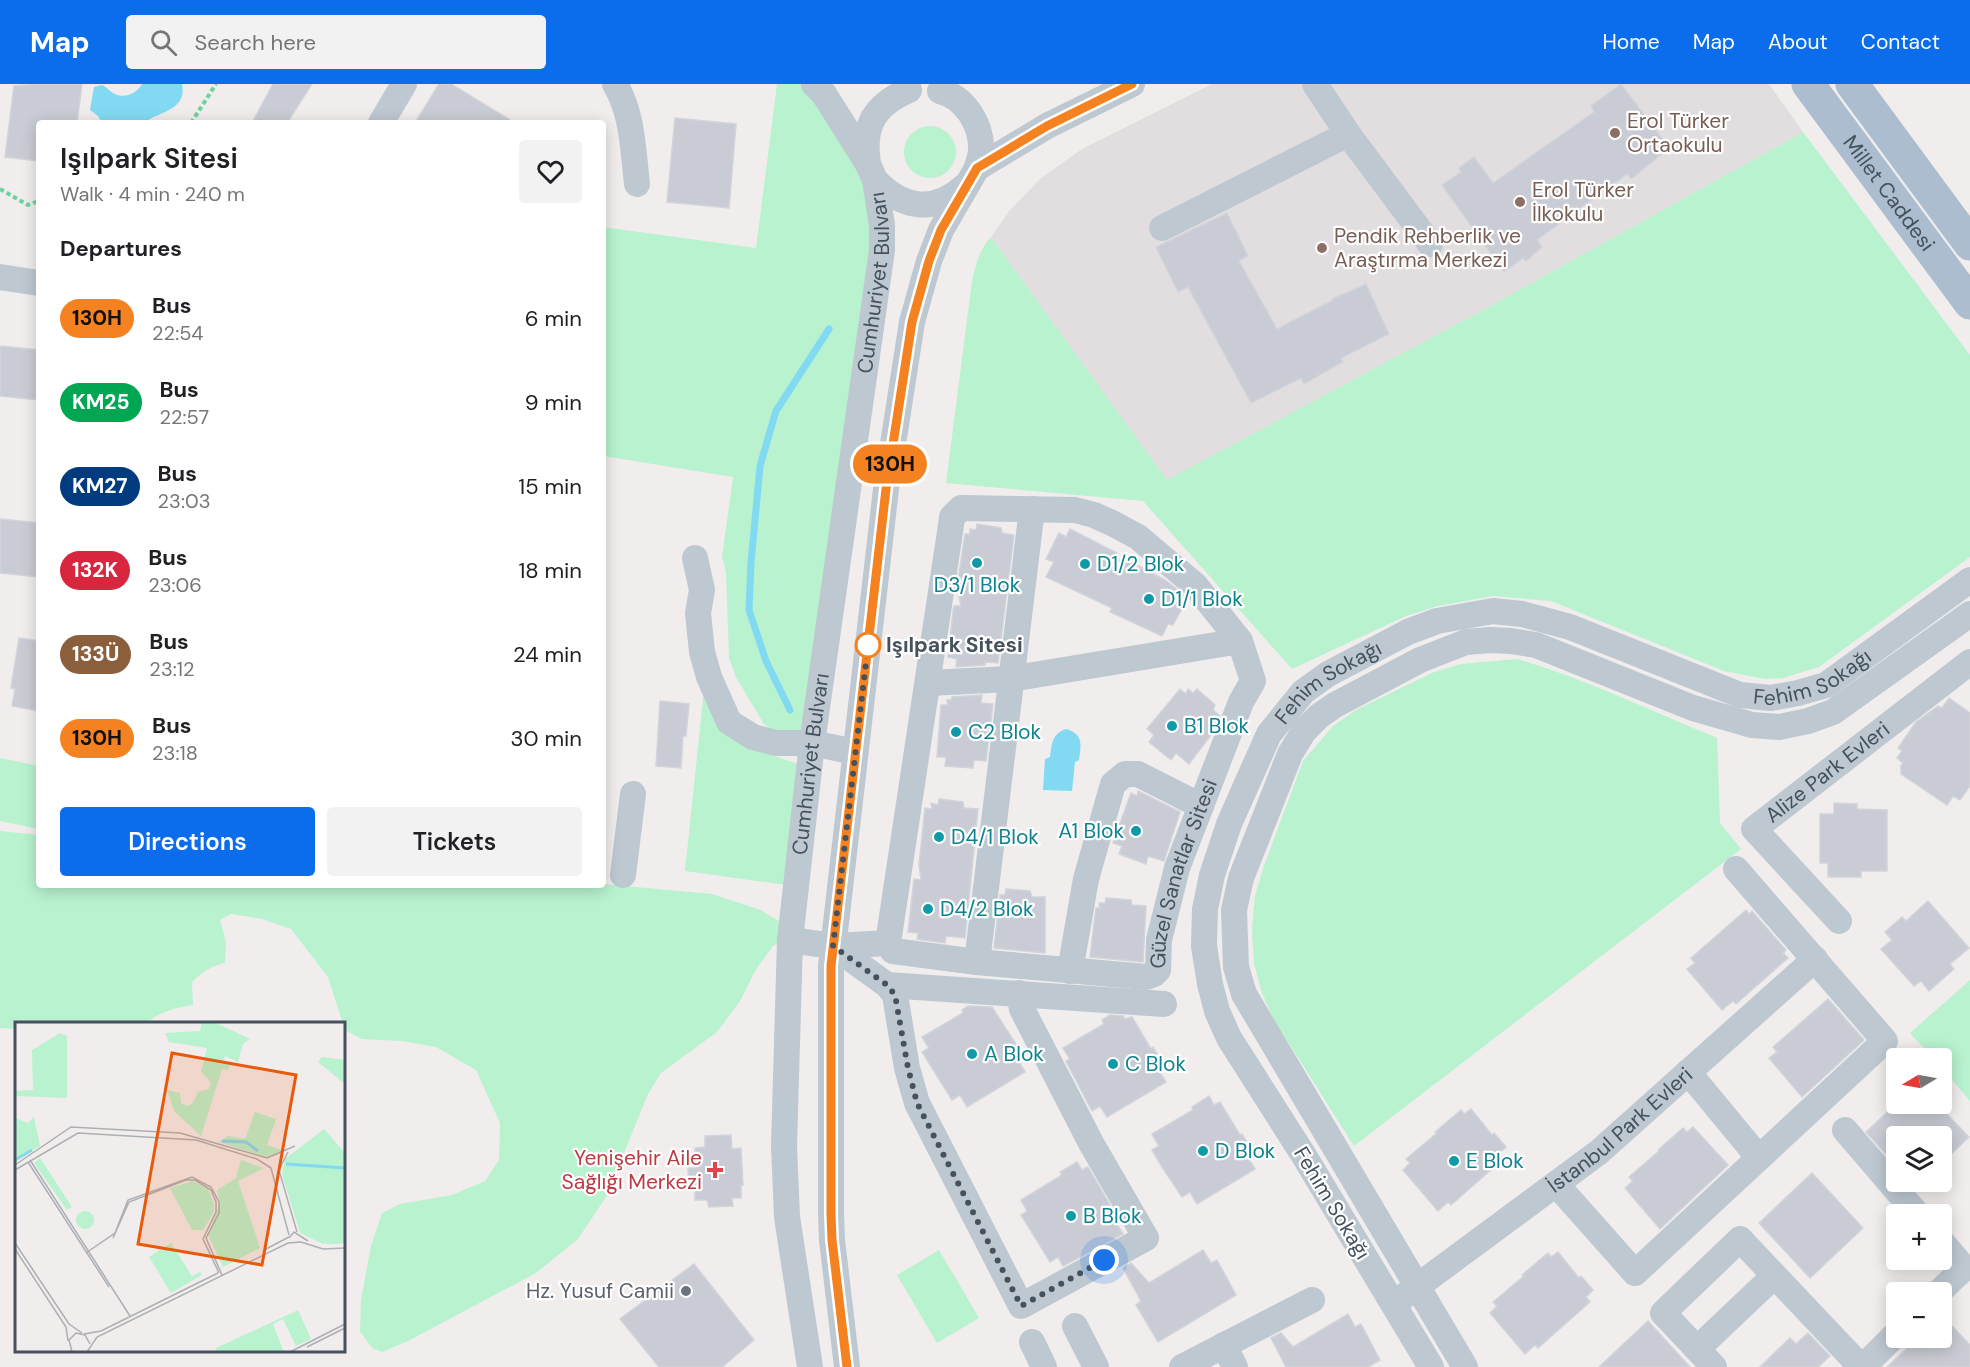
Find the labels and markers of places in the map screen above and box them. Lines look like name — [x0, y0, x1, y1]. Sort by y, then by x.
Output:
place label: Erol Türker Ortaokulu — [1627, 107, 1729, 159]
marker: Erol Türker Ortaokulu — [1608, 126, 1622, 140]
place label: Erol Türker İlkokulu — [1532, 176, 1634, 228]
marker: Erol Türker İlkokulu — [1513, 195, 1527, 209]
place label: Pendik Rehberlik ve Araştırma Merkezi — [1334, 222, 1521, 274]
marker: Pendik Rehberlik ve Araştırma Merkezi — [1315, 241, 1329, 255]
place label: D1/2 Blok — [1097, 550, 1185, 578]
marker: D3/1 Blok — [970, 556, 984, 570]
marker: D1/2 Blok — [1078, 557, 1092, 571]
place label: D3/1 Blok — [934, 571, 1021, 599]
place label: D1/1 Blok — [1161, 585, 1243, 613]
marker: D1/1 Blok — [1142, 592, 1156, 606]
place label: Işılpark Sitesi — [886, 631, 1023, 659]
marker: Işılpark Sitesi — [855, 632, 881, 658]
place label: B1 Blok — [1184, 712, 1250, 740]
place label: C2 Blok — [968, 718, 1042, 746]
marker: B1 Blok — [1165, 719, 1179, 733]
marker: C2 Blok — [949, 725, 963, 739]
place label: A1 Blok — [1058, 817, 1124, 845]
place label: D4/1 Blok — [951, 823, 1039, 851]
marker: A1 Blok — [1129, 824, 1143, 838]
marker: D4/1 Blok — [932, 830, 946, 844]
place label: D4/2 Blok — [940, 895, 1034, 923]
marker: D4/2 Blok — [921, 902, 935, 916]
place label: A Blok — [984, 1040, 1044, 1068]
marker: A Blok — [965, 1047, 979, 1061]
place label: C Blok — [1125, 1050, 1186, 1078]
marker: C Blok — [1106, 1057, 1120, 1071]
place label: D Blok — [1215, 1137, 1276, 1165]
place label: Yenişehir Aile Sağlığı Merkezi — [562, 1144, 702, 1196]
marker: D Blok — [1196, 1144, 1210, 1158]
place label: E Blok — [1466, 1147, 1524, 1175]
marker: E Blok — [1447, 1154, 1461, 1168]
marker: Yenişehir Aile Sağlığı Merkezi — [706, 1161, 724, 1179]
place label: B Blok — [1083, 1202, 1142, 1230]
marker: B Blok — [1064, 1209, 1078, 1223]
place label: Hz. Yusuf Camii — [526, 1277, 674, 1305]
marker: Hz. Yusuf Camii — [679, 1284, 693, 1298]

